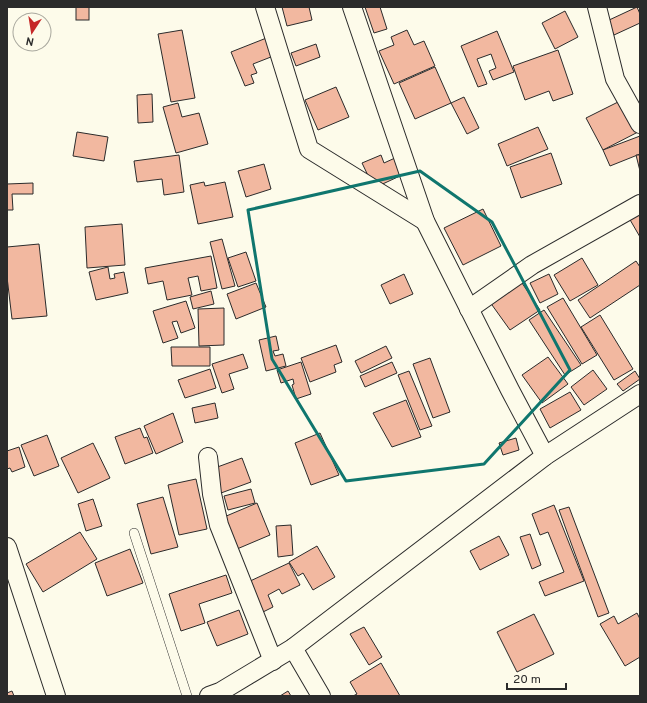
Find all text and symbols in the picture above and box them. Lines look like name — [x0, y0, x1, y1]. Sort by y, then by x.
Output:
north arrow — [12, 12, 52, 52]
text: N — [25, 33, 35, 48]
scale bar — [507, 665, 566, 691]
text: 20 m — [513, 672, 541, 688]

